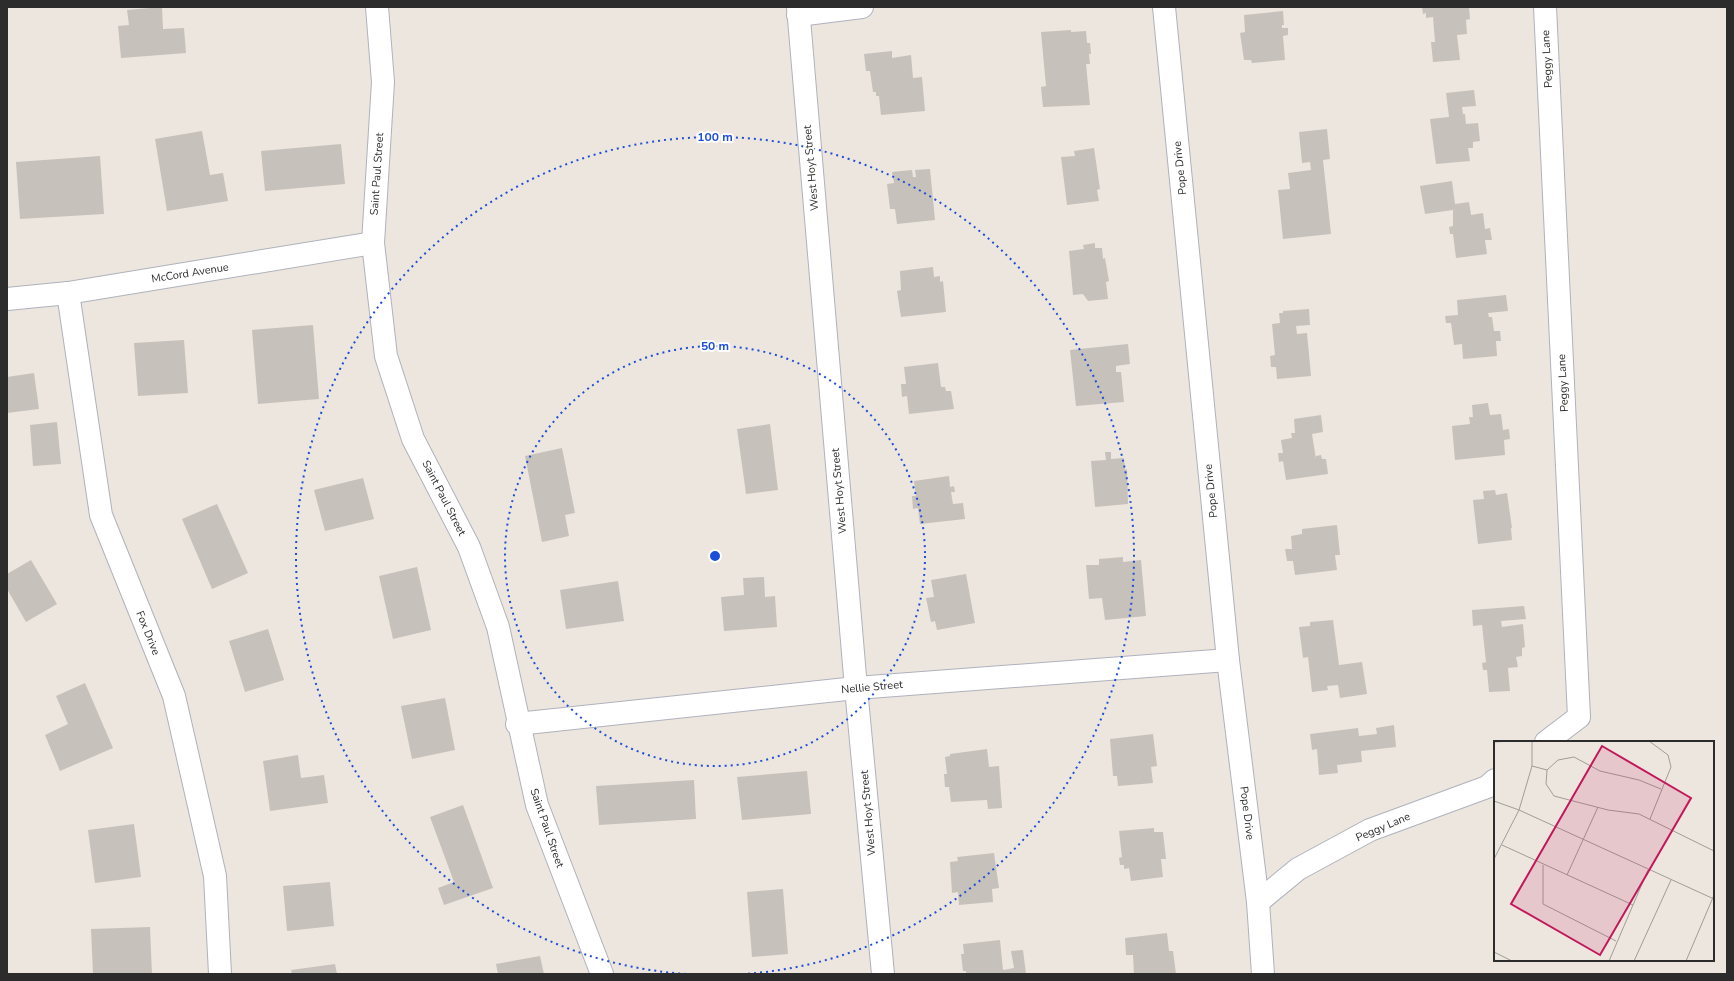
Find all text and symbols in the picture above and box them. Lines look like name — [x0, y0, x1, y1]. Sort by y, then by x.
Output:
street label: Peggy Lane — [1538, 30, 1556, 88]
street label: West Hoyt Street — [800, 124, 822, 212]
text: 100 m — [697, 129, 733, 145]
street label: Saint Paul Street — [367, 132, 387, 216]
street label: Pope Drive — [1170, 140, 1190, 196]
street label: McCord Avenue — [150, 259, 230, 287]
text: 50 m — [701, 338, 729, 354]
street label: Peggy Lane — [1554, 354, 1572, 412]
street label: West Hoyt Street — [828, 447, 850, 535]
street label: Saint Paul Street — [419, 458, 470, 538]
street label: Pope Drive — [1201, 463, 1221, 519]
centre of rings — [708, 549, 722, 563]
street label: Fox Drive — [132, 609, 164, 658]
street label: Nellie Street — [841, 677, 904, 697]
inset map — [1494, 741, 1714, 961]
street label: West Hoyt Street — [857, 769, 879, 857]
street label: Pope Drive — [1236, 785, 1258, 841]
street label: Saint Paul Street — [526, 786, 568, 870]
street label: Peggy Lane — [1353, 809, 1413, 845]

